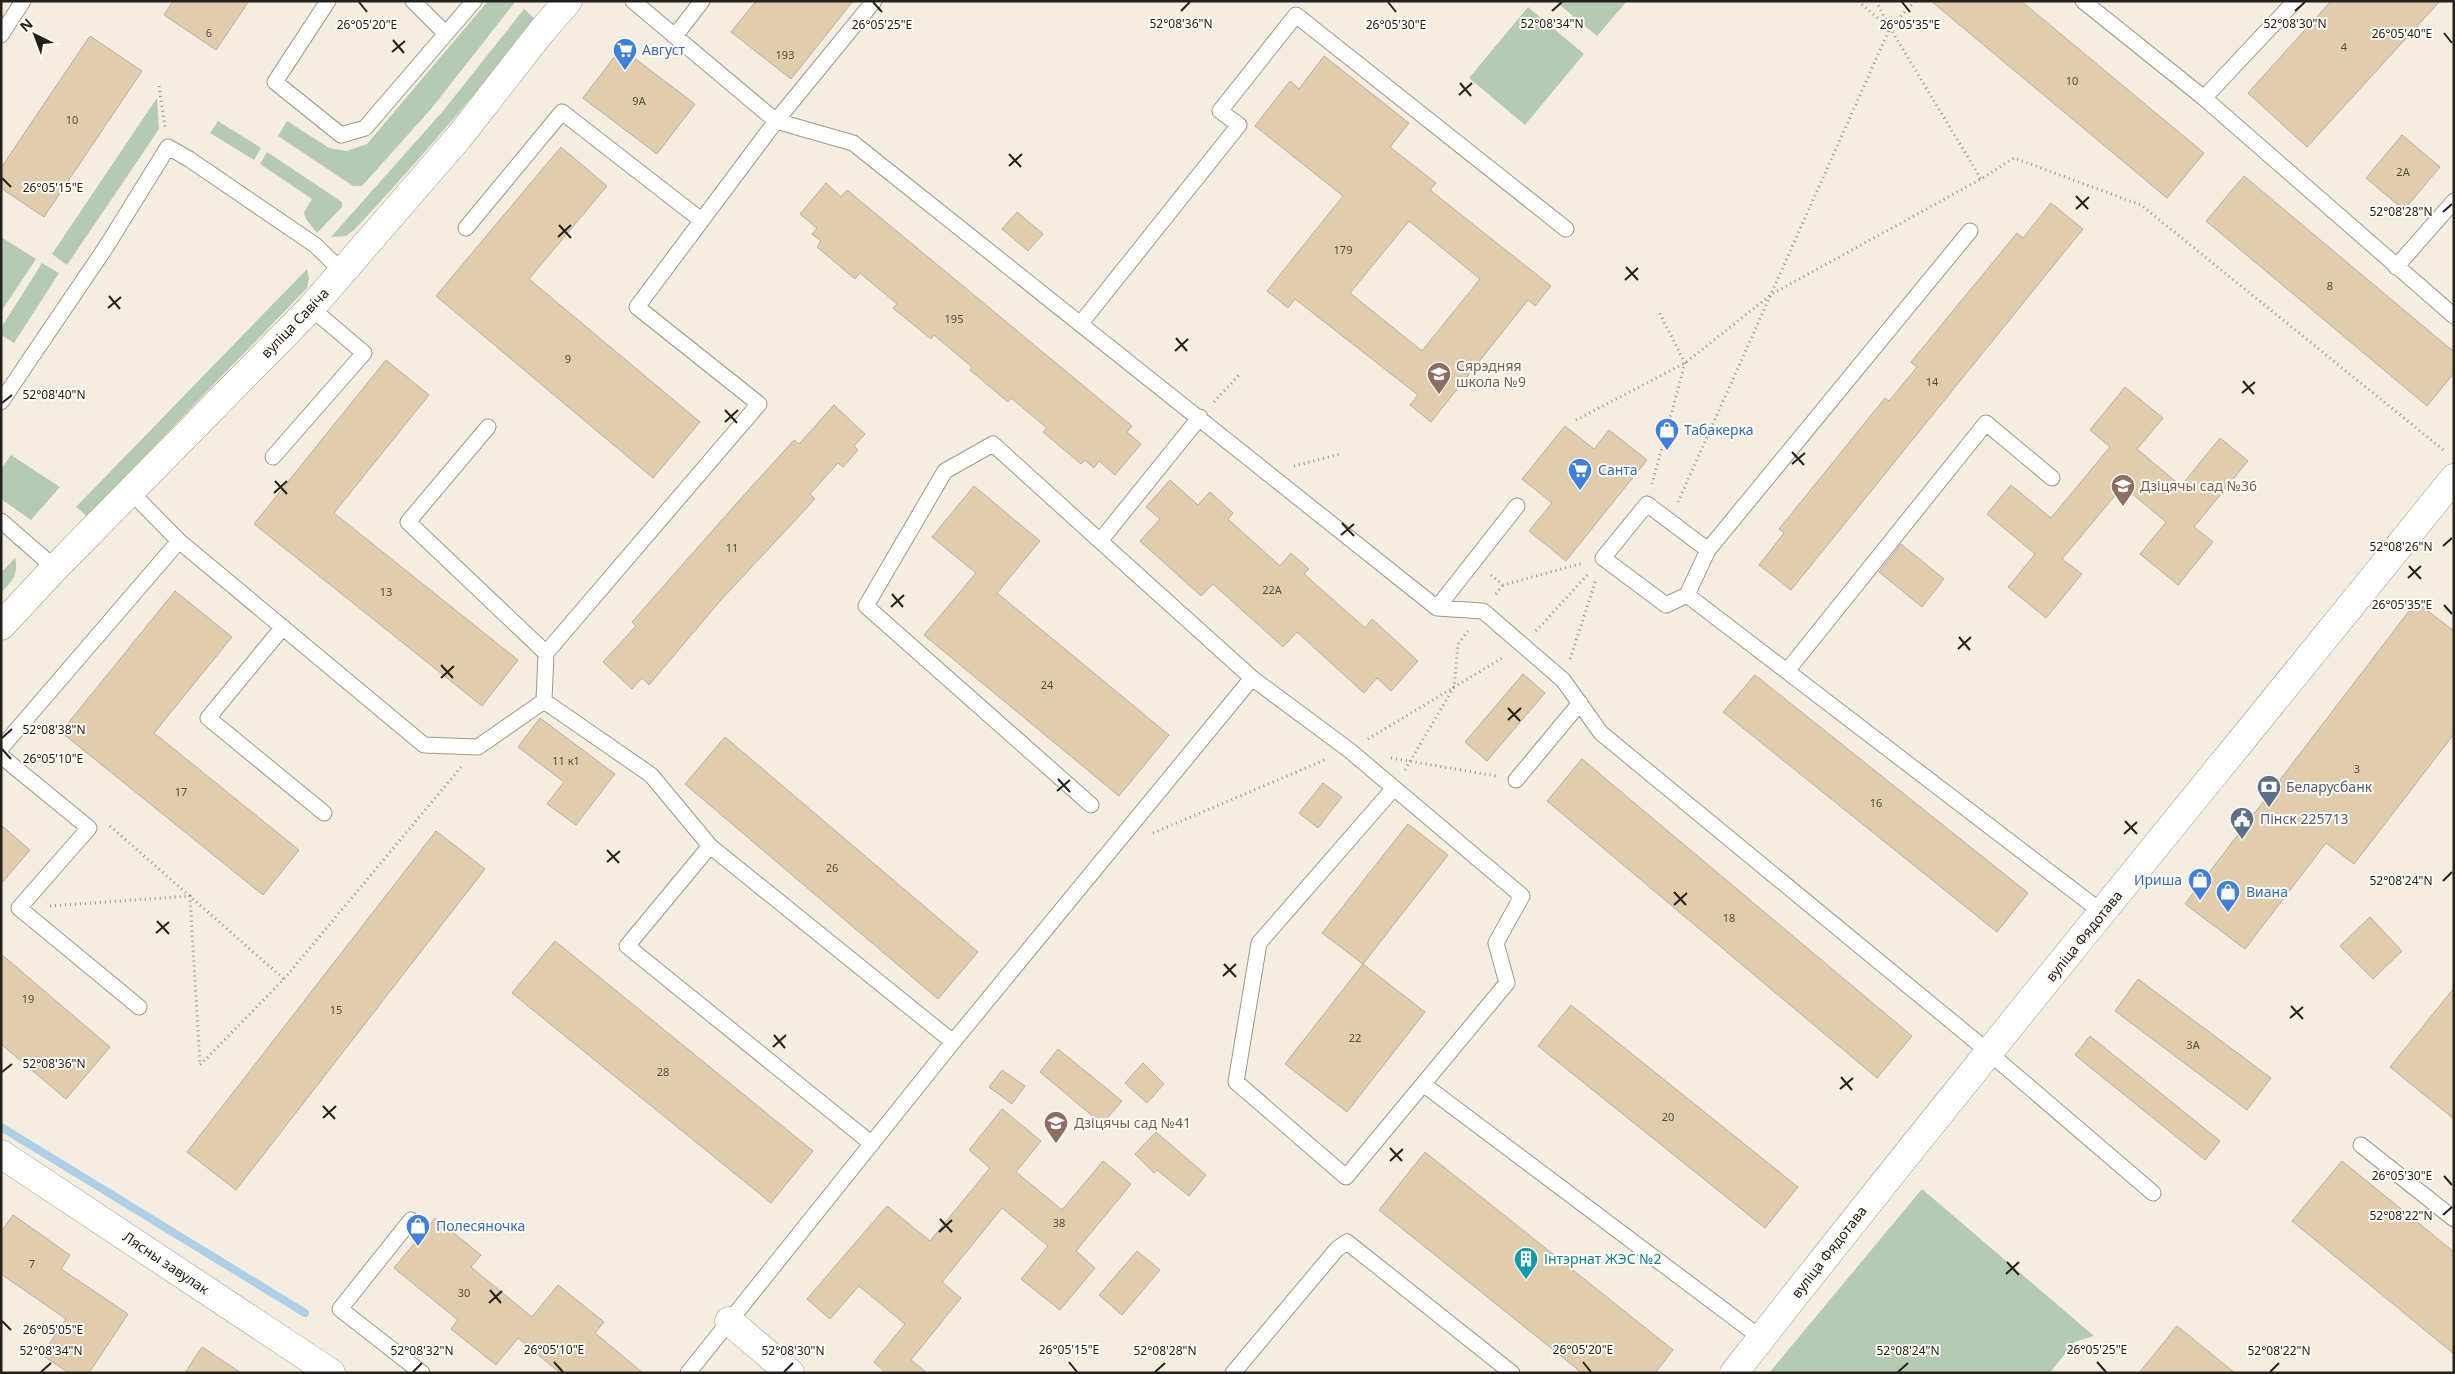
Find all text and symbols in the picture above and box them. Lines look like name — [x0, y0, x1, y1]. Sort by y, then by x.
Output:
north arrow — [10, 10, 60, 60]
text: N — [15, 14, 37, 36]
text: 52°08'36"N — [1149, 15, 1213, 32]
text: 52°08'34"N — [1520, 15, 1584, 32]
text: 52°08'30"N — [2263, 15, 2327, 32]
text: 26°05'20"E — [337, 16, 397, 33]
text: 26°05'25"E — [852, 16, 912, 33]
text: 26°05'30"E — [1366, 16, 1426, 33]
text: 26°05'35"E — [1880, 16, 1940, 33]
house number: 6 — [206, 25, 212, 40]
text: 26°05'40"E — [2372, 25, 2432, 42]
supermarket icon: Август — [612, 37, 638, 71]
house number: 4 — [2341, 39, 2348, 54]
place label: Август — [642, 40, 686, 59]
house number: 193 — [776, 47, 794, 62]
house number: 10 — [2066, 73, 2078, 88]
house number: 9А — [632, 93, 647, 108]
house number: 10 — [66, 112, 78, 127]
house number: 2А — [2396, 164, 2411, 179]
text: 26°05'15"E — [23, 179, 83, 196]
text: 52°08'28"N — [2369, 203, 2433, 220]
house number: 179 — [1334, 242, 1352, 257]
house number: 8 — [2327, 278, 2333, 293]
street label: вуліца Савіча — [256, 284, 333, 362]
house number: 195 — [945, 311, 963, 326]
house number: 9 — [565, 351, 571, 366]
place label: Сярэдняя школа №9 — [1456, 356, 1526, 391]
school or university icon: Сярэдняя школа №9 — [1426, 361, 1452, 395]
house number: 14 — [1926, 374, 1939, 389]
text: 52°08'40"N — [22, 386, 86, 403]
shop icon: Табакерка — [1654, 417, 1680, 451]
place label: Табакерка — [1684, 420, 1753, 439]
supermarket icon: Санта — [1567, 457, 1593, 491]
place label: Санта — [1598, 460, 1638, 479]
school or university icon: Дзіцячы сад №36 — [2110, 473, 2136, 507]
place label: Дзіцячы сад №36 — [2140, 476, 2257, 495]
text: 52°08'26"N — [2369, 538, 2433, 555]
house number: 11 — [726, 540, 738, 555]
house number: 22А — [1262, 582, 1283, 597]
house number: 13 — [380, 584, 392, 599]
text: 26°05'35"E — [2372, 596, 2432, 613]
house number: 24 — [1041, 677, 1054, 692]
text: 52°08'38"N — [22, 721, 86, 738]
text: 26°05'10"E — [23, 750, 83, 767]
house number: 11 к1 — [552, 753, 580, 768]
house number: 3 — [2354, 761, 2360, 776]
bank icon: Беларусбанк — [2256, 774, 2282, 808]
place label: Беларусбанк — [2286, 777, 2373, 796]
house number: 17 — [175, 784, 187, 799]
house number: 16 — [1870, 795, 1882, 810]
public building icon: Пінск 225713 — [2229, 806, 2255, 840]
place label: Пінск 225713 — [2260, 809, 2349, 828]
house number: 26 — [826, 860, 838, 875]
shop icon: Ириша — [2187, 867, 2213, 901]
place label: Ириша — [2134, 870, 2182, 889]
text: 52°08'24"N — [2369, 872, 2433, 889]
shop icon: Виана — [2215, 879, 2241, 913]
place label: Виана — [2246, 882, 2288, 901]
street label: вуліца Фядотава — [2041, 886, 2126, 985]
house number: 18 — [1723, 910, 1735, 925]
house number: 19 — [22, 991, 34, 1006]
house number: 15 — [330, 1002, 342, 1017]
house number: 22 — [1349, 1030, 1361, 1045]
house number: 3А — [2186, 1037, 2201, 1052]
text: 52°08'36"N — [22, 1055, 86, 1072]
house number: 28 — [657, 1064, 669, 1079]
house number: 20 — [1662, 1109, 1674, 1124]
school or university icon: Дзіцячы сад №41 — [1043, 1110, 1069, 1144]
place label: Дзіцячы сад №41 — [1074, 1113, 1191, 1132]
text: 26°05'30"E — [2372, 1167, 2432, 1184]
street label: вуліца Фядотава — [1787, 1202, 1871, 1302]
text: 52°08'22"N — [2369, 1207, 2433, 1224]
shop icon: Полесяночка — [405, 1213, 431, 1247]
house number: 38 — [1053, 1215, 1065, 1230]
place label: Полесяночка — [436, 1216, 525, 1235]
street label: Лясны завулак — [120, 1227, 213, 1299]
building icon: Інтэрнат ЖЭС №2 — [1513, 1246, 1539, 1280]
place label: Інтэрнат ЖЭС №2 — [1544, 1249, 1662, 1268]
house number: 7 — [29, 1256, 35, 1271]
house number: 30 — [458, 1285, 470, 1300]
text: 26°05'05"E — [23, 1321, 83, 1338]
text: 26°05'10"E — [524, 1341, 584, 1358]
text: 26°05'15"E — [1039, 1341, 1099, 1358]
text: 26°05'20"E — [1553, 1341, 1613, 1358]
text: 26°05'25"E — [2067, 1341, 2127, 1358]
text: 52°08'34"N — [19, 1342, 83, 1359]
text: 52°08'32"N — [390, 1342, 454, 1359]
text: 52°08'30"N — [761, 1342, 825, 1359]
text: 52°08'28"N — [1133, 1342, 1197, 1359]
text: 52°08'24"N — [1876, 1342, 1940, 1359]
text: 52°08'22"N — [2247, 1342, 2311, 1359]

